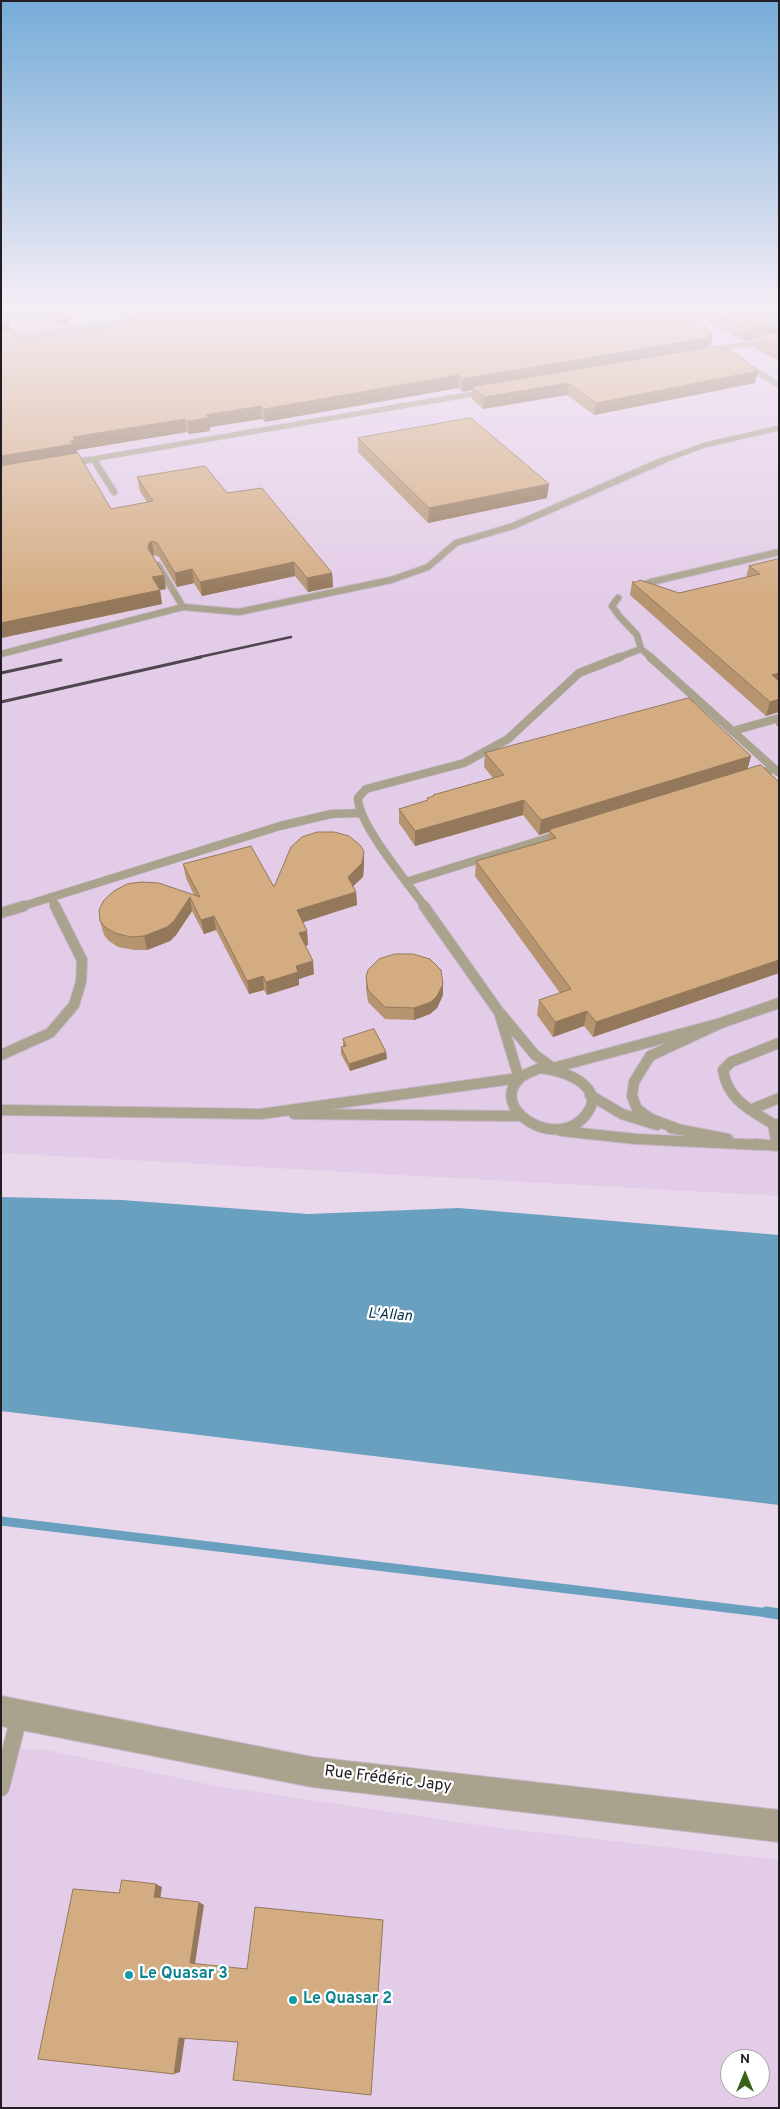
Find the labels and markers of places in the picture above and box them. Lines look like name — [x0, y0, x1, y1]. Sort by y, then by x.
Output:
place label: Le Quasar 3 — [139, 1965, 228, 1985]
marker: Le Quasar 3 — [123, 1969, 135, 1981]
place label: Le Quasar 2 — [303, 1990, 392, 2010]
marker: Le Quasar 2 — [287, 1994, 299, 2006]

